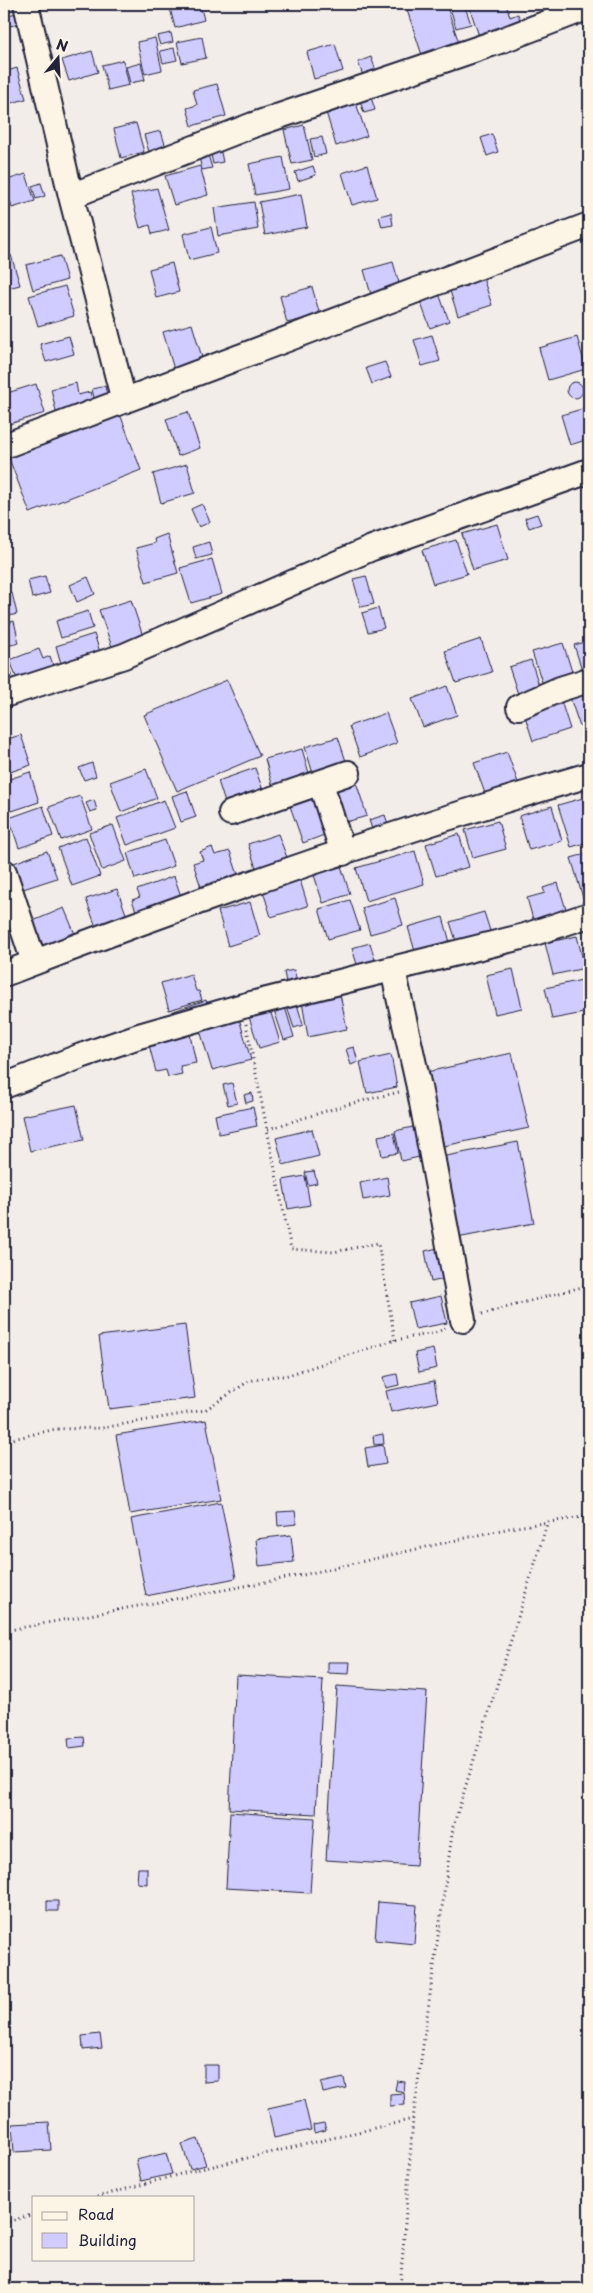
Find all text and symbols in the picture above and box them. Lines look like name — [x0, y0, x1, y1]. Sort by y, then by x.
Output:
north arrow — [32, 32, 82, 82]
text: N — [54, 33, 71, 57]
legend — [32, 2196, 195, 2260]
text: Road — [78, 2202, 114, 2225]
text: Building — [78, 2228, 137, 2251]

